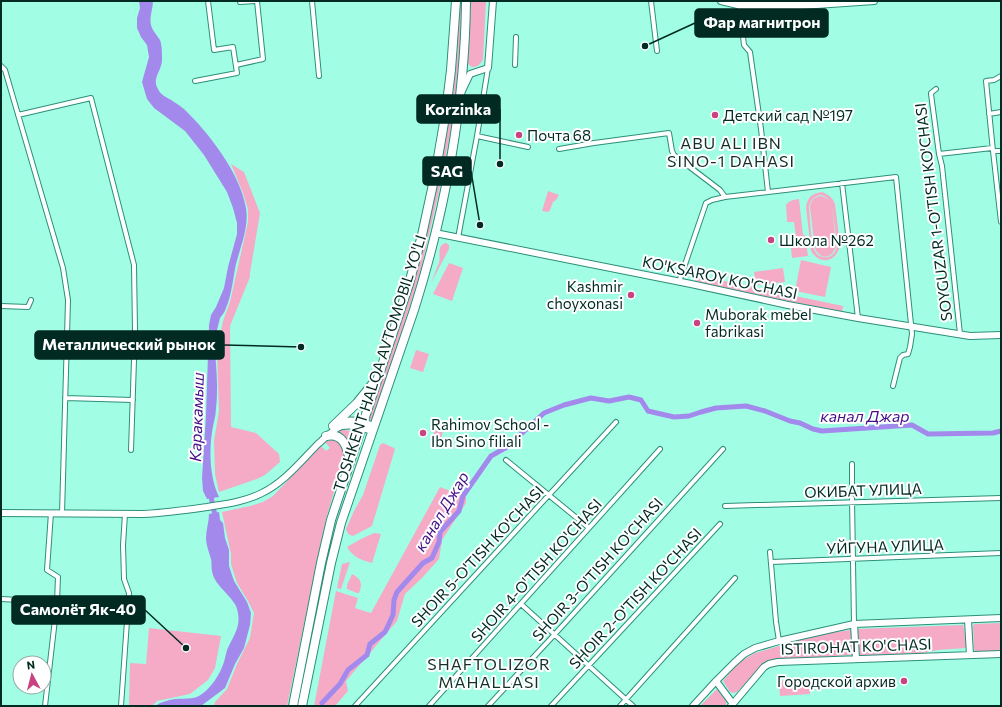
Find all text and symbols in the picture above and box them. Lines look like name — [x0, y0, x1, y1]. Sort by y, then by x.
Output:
callout: Фар магнитрон — [695, 9, 828, 37]
text: Фар магнитрон — [704, 12, 820, 31]
callout: Korzinka — [417, 95, 500, 123]
text: Korzinka — [425, 99, 491, 118]
street label: SOYGUZAR 1-O'TISH KO'CHASI — [911, 102, 955, 322]
place label: Детский сад №197 — [723, 106, 853, 124]
marker: Детский сад №197 — [710, 110, 720, 120]
place label: Почта 68 — [527, 126, 591, 144]
marker: Почта 68 — [514, 130, 524, 140]
district label: ABU ALI IBN SINO-1 DAHASI — [667, 133, 795, 170]
callout: SAG — [423, 157, 471, 185]
text: SAG — [431, 161, 463, 180]
place label: Школа №262 — [779, 231, 874, 249]
street label: TOSHKENT HALQA AVTOMOBIL YO'LI — [329, 232, 429, 494]
marker: Школа №262 — [766, 235, 776, 245]
street label: KO'KSAROY KO'CHASI — [641, 252, 799, 302]
place label: Kashmir choyxonasi — [547, 277, 623, 312]
marker: Kashmir choyxonasi — [626, 290, 636, 300]
place label: Muborak mebel fabrikasi — [705, 305, 812, 340]
marker: Muborak mebel fabrikasi — [692, 318, 702, 328]
callout: Металлический рынок — [35, 331, 224, 359]
text: Металлический рынок — [42, 334, 216, 353]
water label: Каракамыш — [185, 372, 207, 462]
water label: канал Джар — [820, 406, 910, 425]
place label: Rahimov School - Ibn Sino filiali — [431, 415, 549, 450]
marker: Rahimov School - Ibn Sino filiali — [418, 428, 428, 438]
water label: канал Джар — [410, 468, 472, 554]
street label: ОКИБАТ УЛИЦА — [804, 479, 922, 501]
street label: SHOIR 5-O'TISH KO'CHASI — [407, 482, 547, 630]
street label: SHOIR 3-O'TISH KO'CHASI — [528, 494, 666, 644]
street label: SHOIR 4-O'TISH KO'CHASI — [467, 495, 605, 645]
street label: SHOIR 2-O'TISH KO'CHASI — [565, 524, 705, 672]
street label: УЙГУНА УЛИЦА — [826, 535, 944, 557]
callout: Самолёт Як-40 — [12, 596, 145, 624]
text: Самолёт Як-40 — [20, 599, 136, 618]
street label: ISTIROHAT KO'CHASI — [780, 634, 932, 658]
district label: SHAFTOLIZOR MAHALLASI — [427, 654, 551, 691]
north arrow — [12, 655, 52, 695]
text: N — [26, 658, 36, 672]
place label: Городской архив — [777, 672, 896, 690]
marker: Городской архив — [899, 676, 909, 686]

